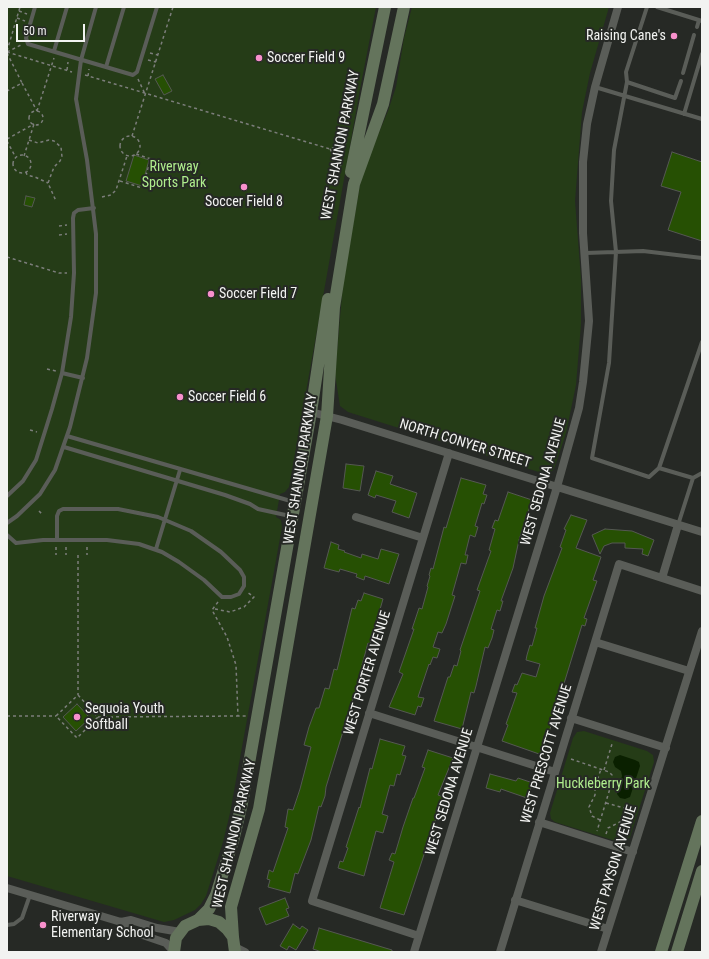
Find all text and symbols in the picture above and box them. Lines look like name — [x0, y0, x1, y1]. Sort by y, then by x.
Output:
scale bar — [18, 16, 87, 42]
text: 50 m — [23, 24, 47, 38]
place label: Raising Cane's — [586, 28, 666, 44]
marker: Raising Cane's — [669, 31, 679, 41]
place label: Soccer Field 9 — [267, 50, 345, 66]
marker: Soccer Field 9 — [254, 53, 264, 63]
street label: WEST SHANNON PARKWAY — [318, 69, 364, 221]
park label: Riverway Sports Park — [142, 159, 206, 192]
marker: Soccer Field 8 — [239, 182, 249, 192]
place label: Soccer Field 8 — [205, 194, 283, 210]
place label: Soccer Field 7 — [219, 286, 297, 302]
marker: Soccer Field 7 — [206, 289, 216, 299]
place label: Soccer Field 6 — [188, 389, 266, 405]
marker: Soccer Field 6 — [175, 392, 185, 402]
street label: WEST SHANNON PARKWAY — [281, 392, 321, 546]
street label: NORTH CONYER STREET — [397, 416, 533, 472]
street label: WEST SEDONA AVENUE — [518, 416, 570, 548]
street label: WEST PORTER AVENUE — [341, 609, 395, 737]
street label: WEST PRESCOTT AVENUE — [518, 682, 576, 826]
place label: Sequoia Youth Softball — [85, 701, 164, 734]
marker: Sequoia Youth Softball — [72, 712, 82, 722]
street label: WEST SEDONA AVENUE — [423, 726, 477, 858]
street label: WEST SHANNON PARKWAY — [210, 758, 260, 910]
park label: Huckleberry Park — [556, 776, 650, 792]
street label: WEST PAYSON AVENUE — [587, 803, 641, 933]
place label: Riverway Elementary School — [51, 909, 154, 942]
marker: Riverway Elementary School — [38, 920, 48, 930]

